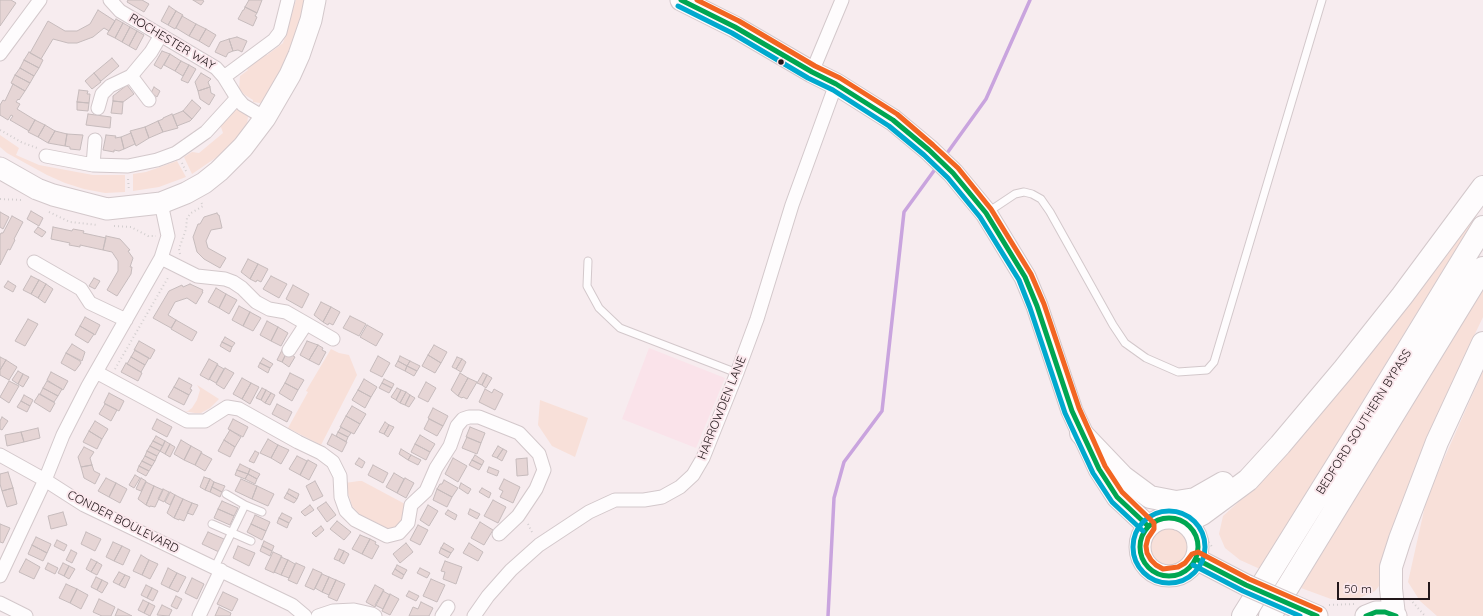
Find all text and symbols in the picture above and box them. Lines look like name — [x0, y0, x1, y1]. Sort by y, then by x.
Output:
street label: ROCHESTER WAY — [126, 11, 218, 73]
unlabelled marker — [776, 57, 786, 67]
street label: BEDFORD SOUTHERN BYPASS — [1313, 347, 1415, 497]
street label: HARROWDEN LANE — [695, 354, 749, 462]
street label: CONDER BOULEVARD — [65, 488, 181, 556]
scale bar — [1339, 574, 1432, 600]
text: 50 m — [1344, 581, 1372, 596]

